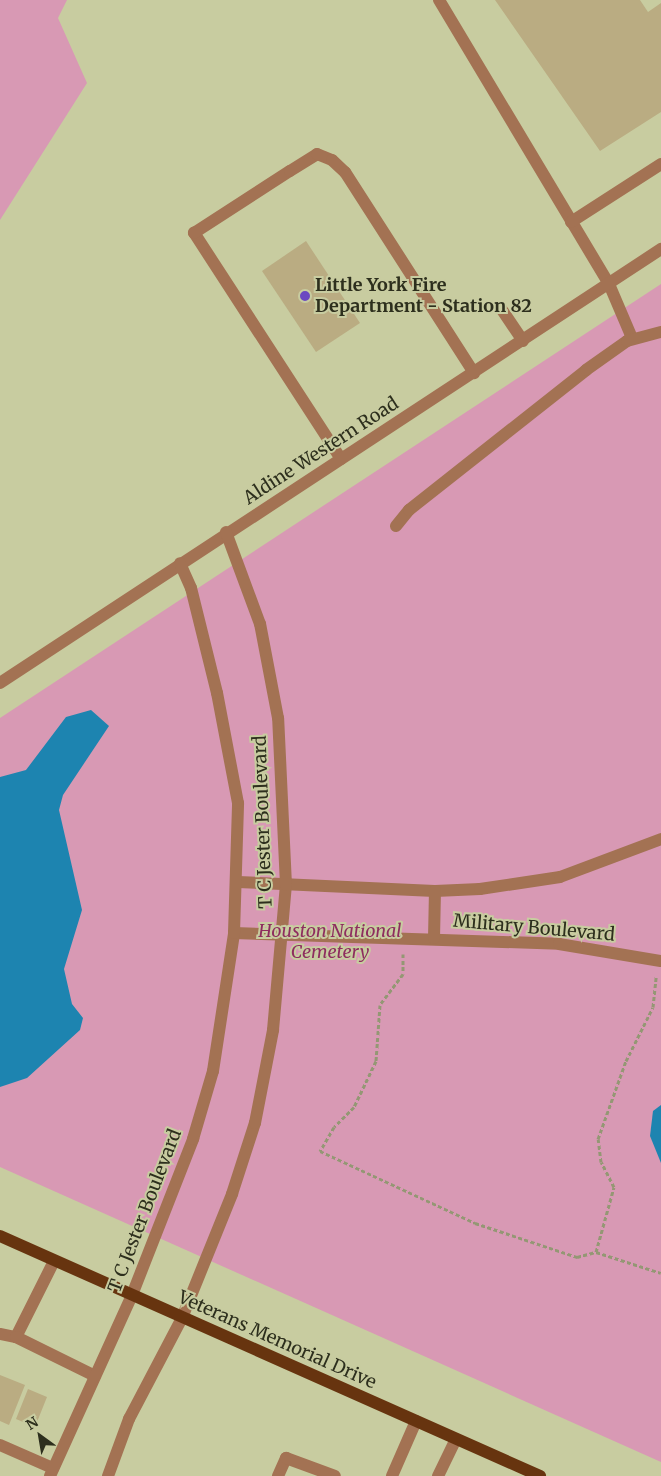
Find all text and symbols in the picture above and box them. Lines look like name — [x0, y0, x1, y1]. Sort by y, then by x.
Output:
place label: Little York Fire Department - Station 82 — [315, 275, 532, 318]
marker: Little York Fire Department - Station 82 — [299, 290, 311, 302]
street label: Aldine Western Road — [239, 393, 403, 509]
street label: T C Jester Boulevard — [249, 735, 277, 909]
street label: Military Boulevard — [452, 910, 616, 946]
park label: Houston National Cemetery — [258, 921, 402, 964]
street label: T C Jester Boulevard — [104, 1126, 186, 1296]
street label: Veterans Memorial Drive — [175, 1286, 379, 1394]
north arrow — [15, 1411, 65, 1461]
text: N — [23, 1413, 42, 1434]

